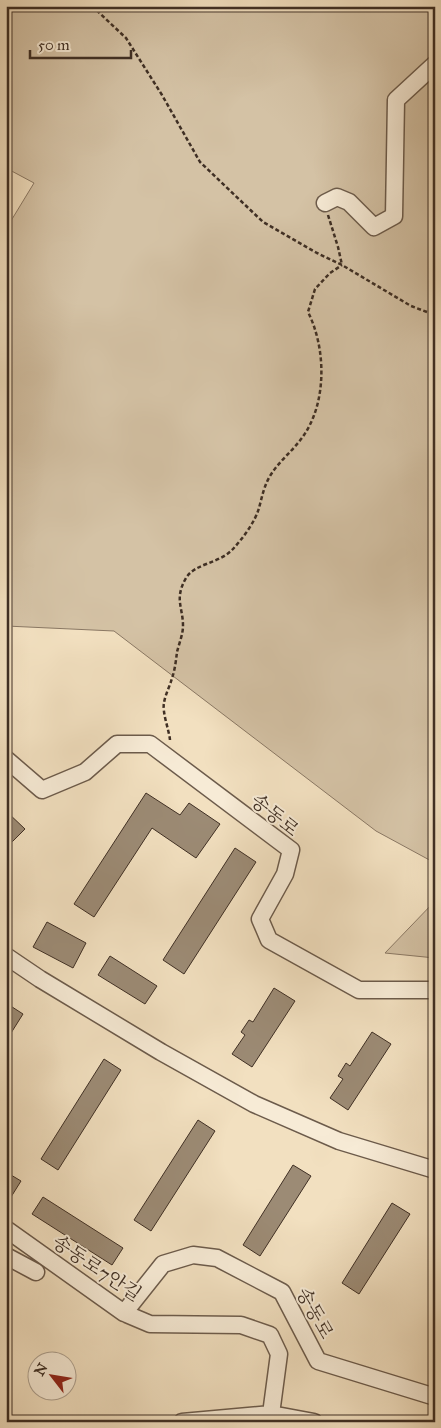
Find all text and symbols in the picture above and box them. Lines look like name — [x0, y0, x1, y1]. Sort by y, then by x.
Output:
scale bar — [30, 28, 131, 60]
text: 50 m — [38, 36, 70, 54]
street label: 송동로 — [246, 789, 304, 841]
street label: 송동로7안길 — [48, 1230, 146, 1306]
street label: 송동로 — [292, 1283, 338, 1343]
north arrow — [28, 1350, 78, 1400]
text: N — [31, 1360, 52, 1379]

